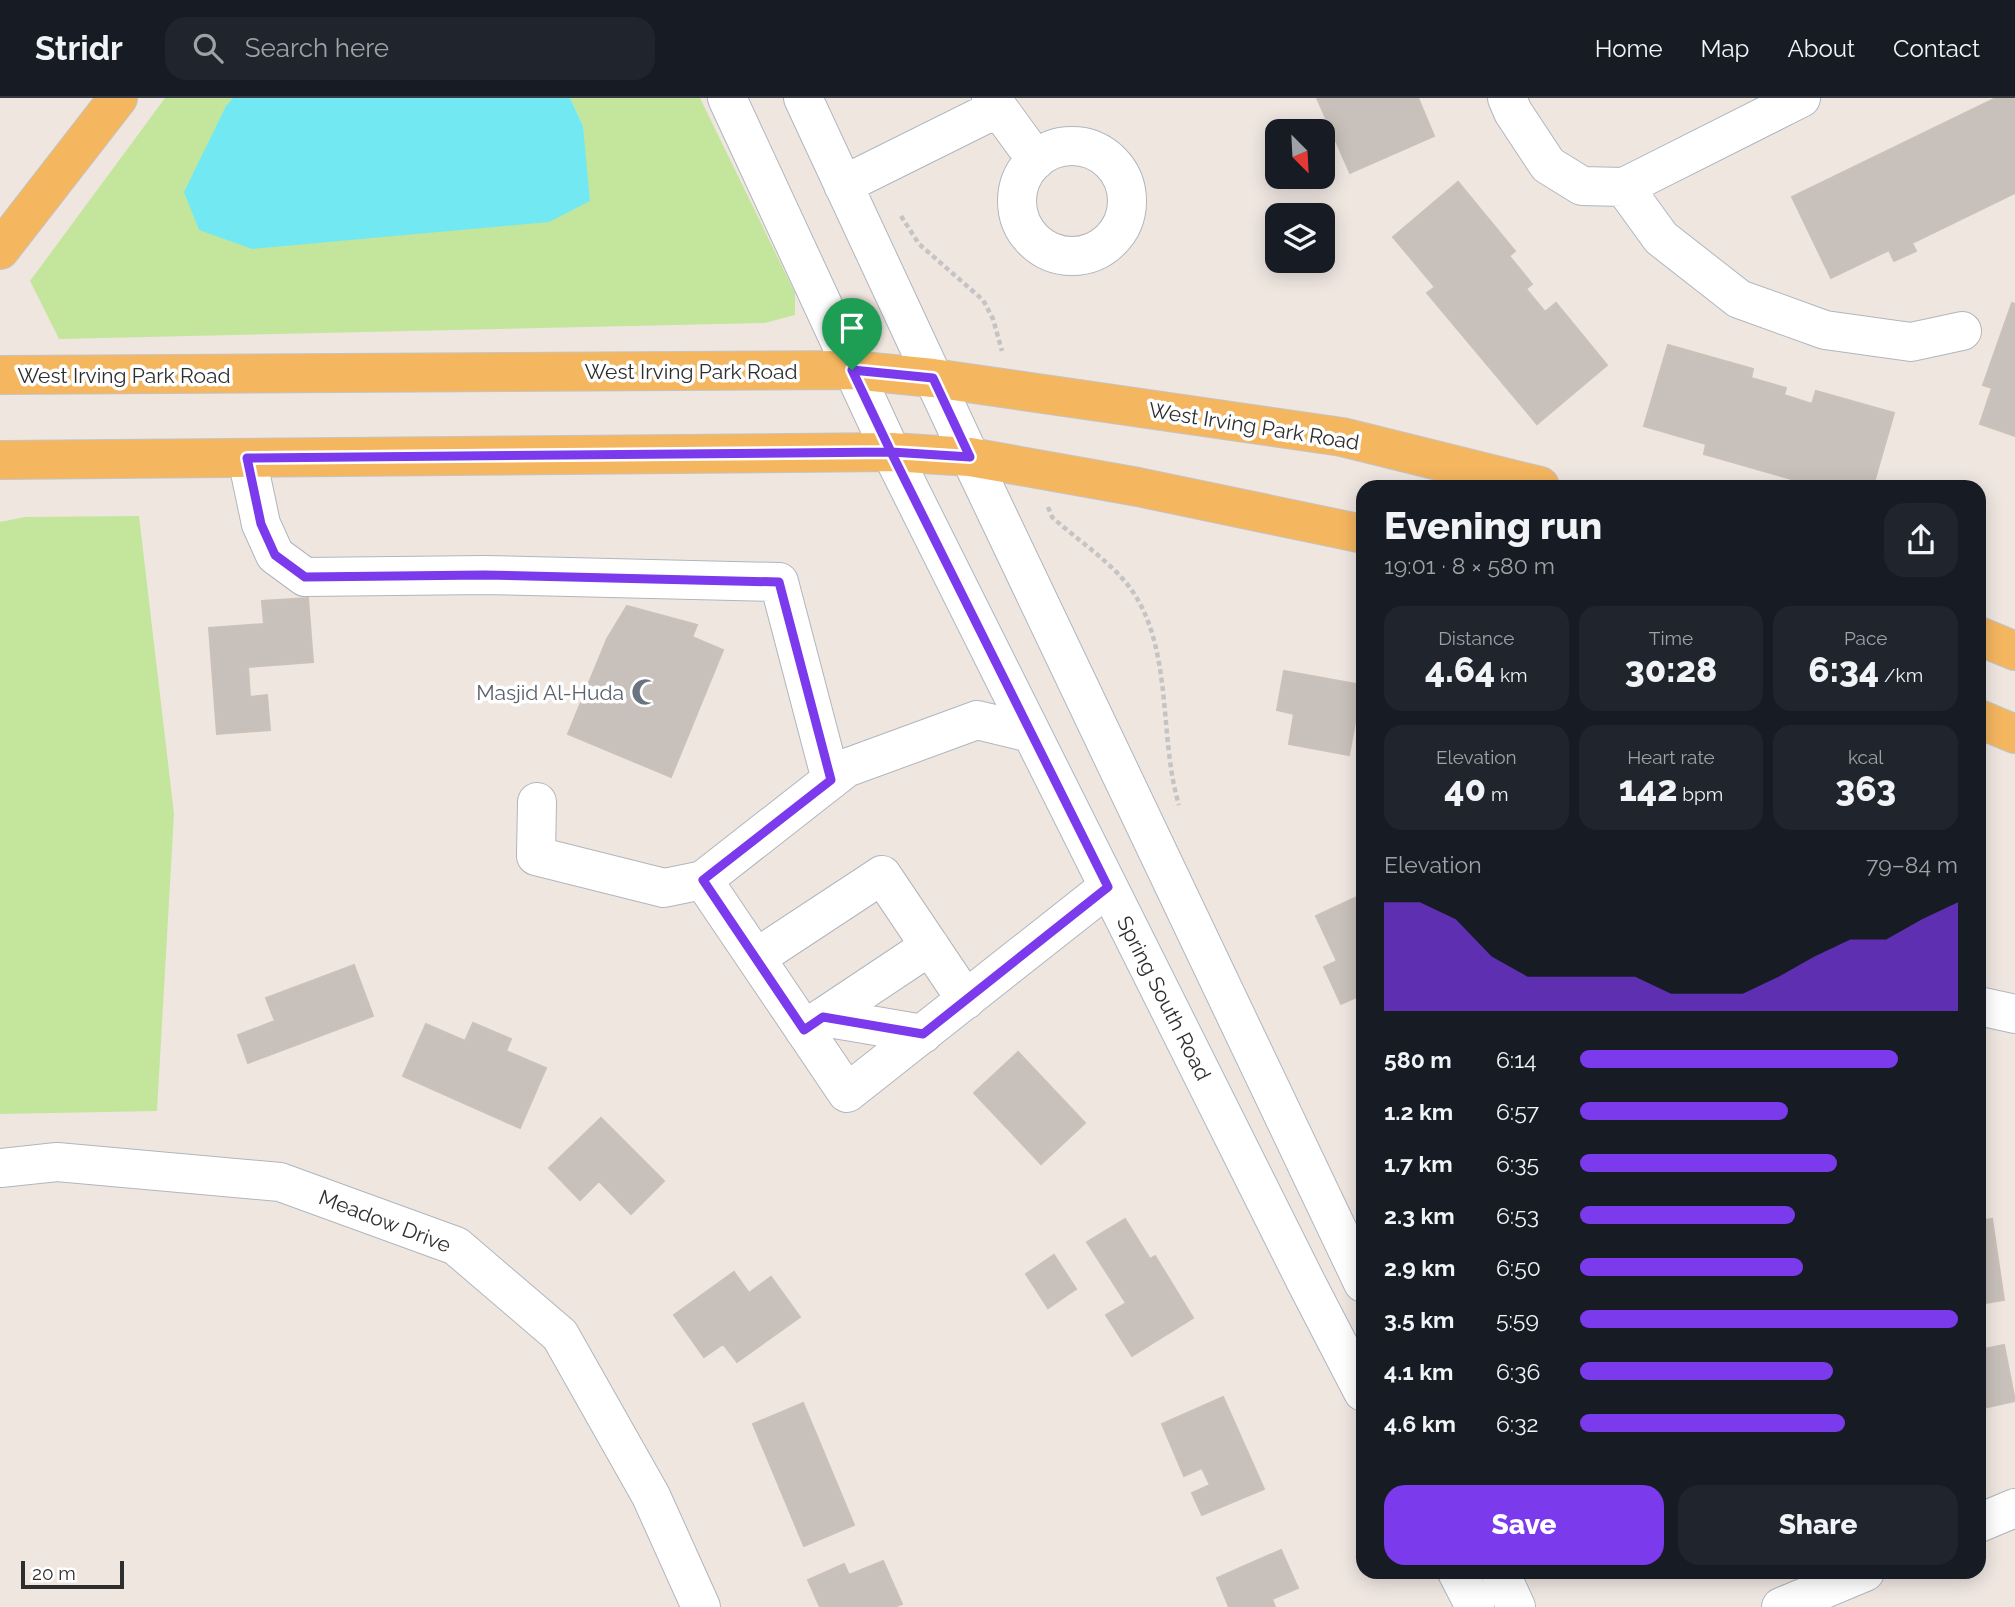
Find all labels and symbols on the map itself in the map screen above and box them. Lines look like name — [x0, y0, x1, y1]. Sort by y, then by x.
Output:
north arrow — [1265, 119, 1335, 189]
pin — [822, 298, 882, 370]
street label: West Irving Park Road — [585, 359, 797, 384]
street label: West Irving Park Road — [18, 363, 230, 388]
street label: West Irving Park Road — [1147, 397, 1361, 455]
mosque icon: Masjid Al-Huda — [630, 677, 660, 707]
place label: Masjid Al-Huda — [476, 680, 624, 705]
street label: Spring South Road — [1112, 912, 1216, 1084]
street label: Meadow Drive — [316, 1184, 454, 1258]
scale bar — [21, 1558, 124, 1590]

